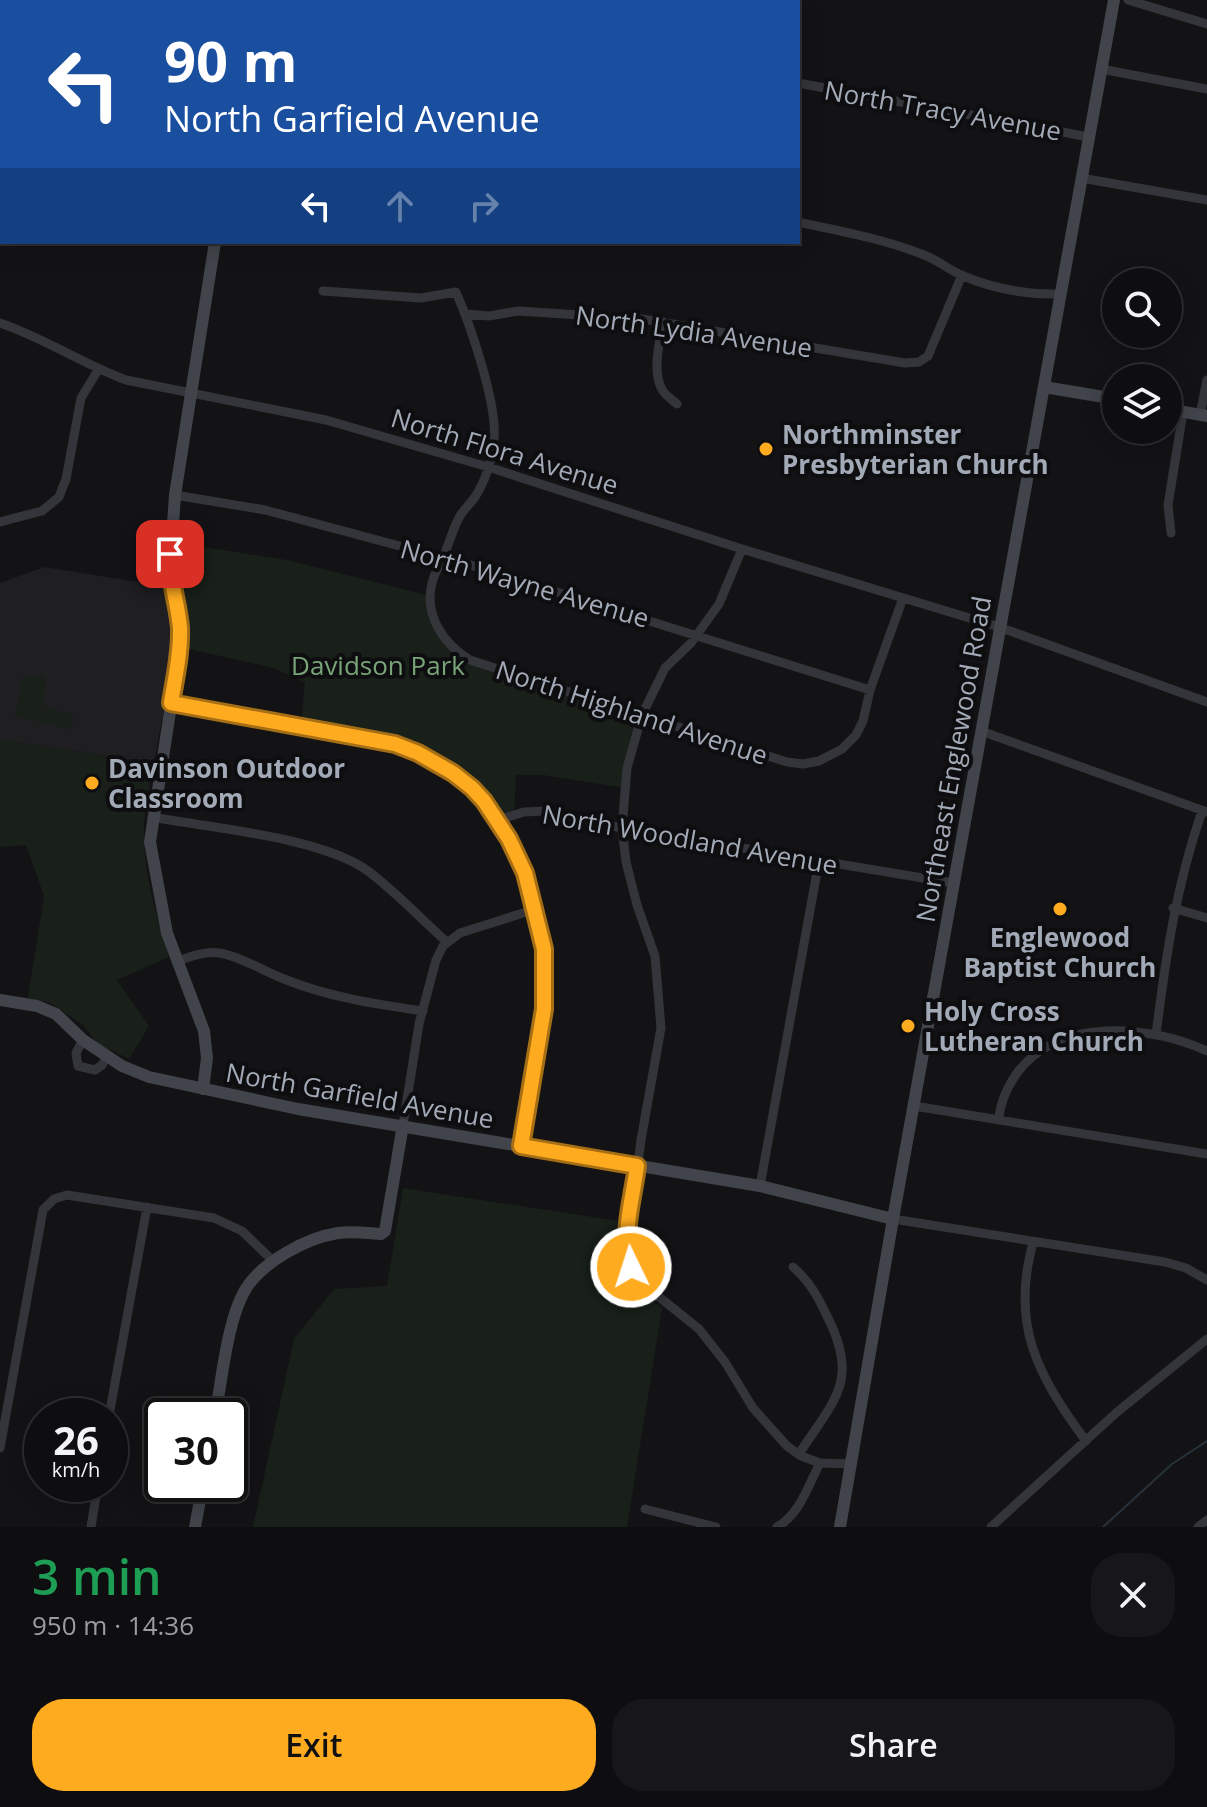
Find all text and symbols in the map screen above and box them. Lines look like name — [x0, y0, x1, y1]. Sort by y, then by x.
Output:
text: 90 m — [164, 22, 298, 98]
icon: left — [32, 32, 136, 136]
street label: North Tracy Avenue — [822, 71, 1064, 149]
text: North Garfield Avenue — [164, 94, 540, 143]
icon: left — [294, 184, 338, 228]
icon: ahead — [378, 184, 422, 228]
icon: right — [462, 184, 506, 228]
map controls — [1102, 268, 1182, 444]
button: search — [1102, 268, 1182, 348]
street label: North Lydia Avenue — [573, 297, 815, 365]
button: layers — [1102, 364, 1182, 444]
street label: North Flora Avenue — [387, 399, 623, 503]
place label: Northminster Presbyterian Church — [782, 416, 1049, 482]
marker: Northminster Presbyterian Church — [757, 440, 775, 458]
pin — [136, 520, 204, 588]
street label: North Wayne Avenue — [396, 530, 654, 636]
icon: arrive — [148, 532, 192, 576]
street label: Northeast Englewood Road — [907, 593, 999, 925]
park label: Davidson Park — [291, 647, 465, 683]
street label: North Highland Avenue — [492, 651, 772, 773]
place label: Davinson Outdoor Classroom — [108, 750, 345, 816]
marker: Davinson Outdoor Classroom — [83, 774, 101, 792]
street label: North Woodland Avenue — [540, 795, 840, 883]
marker: Englewood Baptist Church — [1051, 900, 1069, 918]
place label: Englewood Baptist Church — [964, 919, 1156, 985]
place label: Holy Cross Lutheran Church — [924, 993, 1144, 1059]
marker: Holy Cross Lutheran Church — [899, 1017, 917, 1035]
street label: North Garfield Avenue — [223, 1054, 497, 1136]
position arrow — [589, 1225, 673, 1309]
speed limit sign: 30 — [144, 1398, 248, 1502]
text: 26 — [53, 1412, 99, 1467]
text: km/h — [52, 1456, 100, 1483]
text: 3 min — [32, 1544, 162, 1609]
button: close — [1091, 1553, 1175, 1637]
text: 950 m · 14:36 — [32, 1607, 194, 1643]
button: Exit — [32, 1699, 596, 1791]
button: Share — [612, 1699, 1175, 1791]

